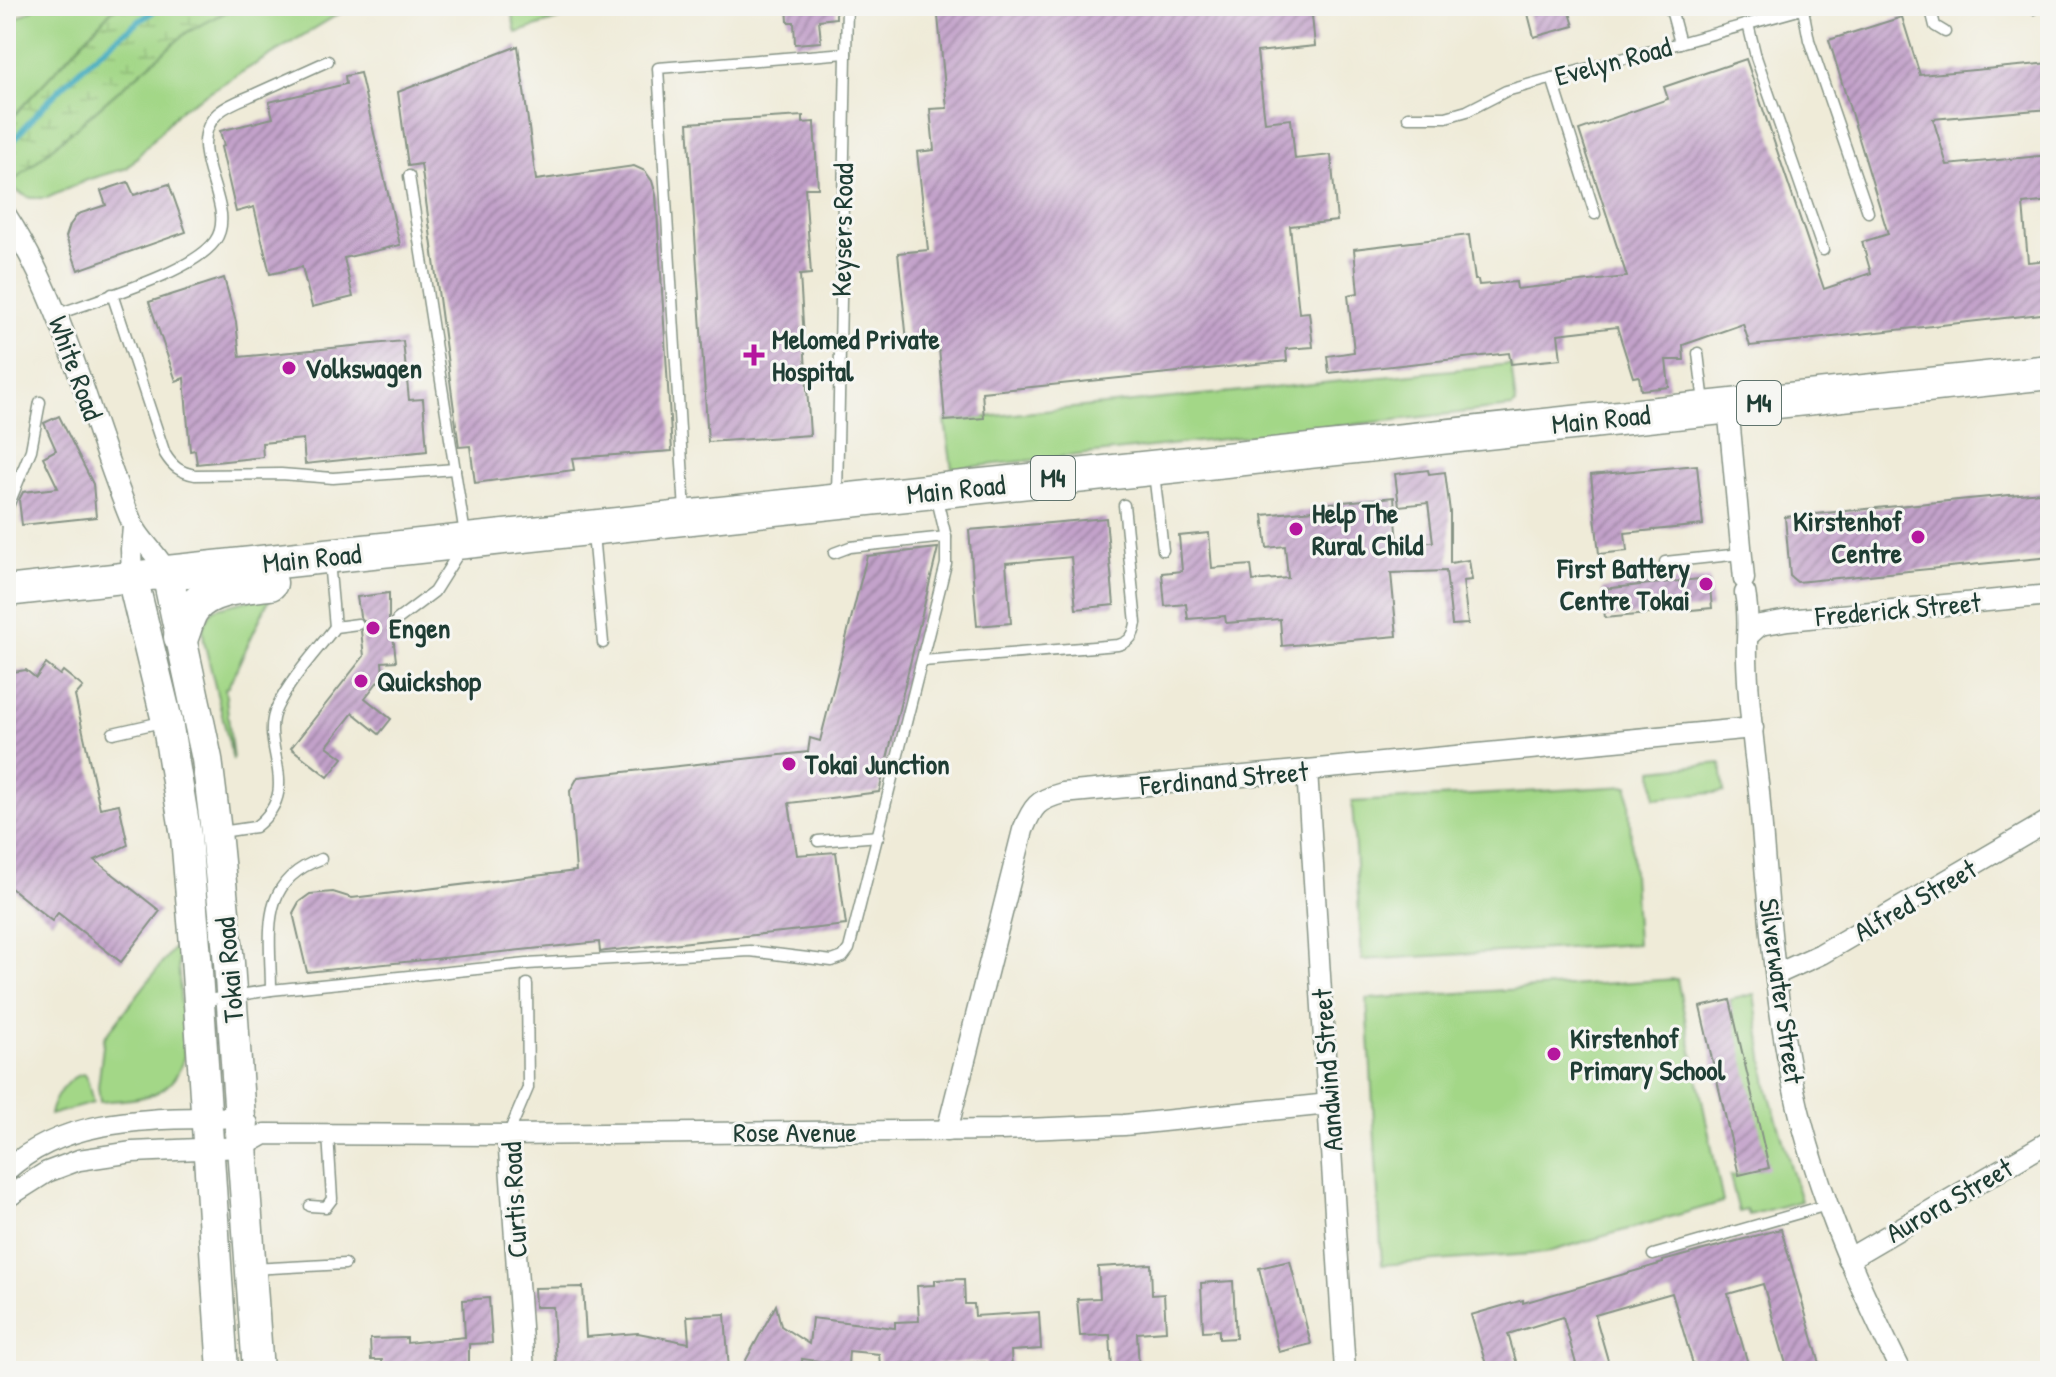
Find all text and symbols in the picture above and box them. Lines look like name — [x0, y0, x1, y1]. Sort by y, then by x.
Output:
street label: Evelyn Road — [1551, 27, 1675, 95]
street label: Keysers Road — [822, 163, 862, 297]
street label: White Road — [40, 311, 112, 425]
place label: Melomed Private Hospital — [772, 320, 940, 391]
marker: Melomed Private Hospital — [743, 344, 765, 366]
place label: Volkswagen — [305, 349, 422, 388]
marker: Volkswagen — [280, 359, 298, 377]
road number: M4 — [1737, 381, 1781, 425]
street label: Main Road — [1550, 395, 1652, 443]
road number: M4 — [1031, 456, 1075, 500]
street label: Main Road — [905, 465, 1007, 513]
place label: Help The Rural Child — [1312, 494, 1423, 564]
place label: Kirstenhof Centre — [1793, 502, 1903, 572]
marker: Help The Rural Child — [1287, 520, 1305, 538]
marker: Kirstenhof Centre — [1909, 528, 1927, 546]
street label: Main Road — [261, 534, 363, 582]
place label: First Battery Centre Tokai — [1556, 549, 1690, 619]
marker: First Battery Centre Tokai — [1697, 575, 1715, 593]
street label: Frederick Street — [1813, 583, 1983, 635]
place label: Engen — [389, 609, 450, 648]
marker: Engen — [364, 619, 382, 637]
place label: Quickshop — [377, 662, 482, 701]
marker: Quickshop — [352, 672, 370, 690]
place label: Tokai Junction — [804, 745, 950, 783]
street label: Ferdinand Street — [1137, 752, 1310, 804]
marker: Tokai Junction — [780, 755, 798, 773]
street label: Alfred Street — [1847, 849, 1984, 950]
street label: Silverwater Street — [1750, 896, 1814, 1087]
street label: Tokai Road — [205, 916, 253, 1024]
street label: Aandwind Street — [1302, 987, 1352, 1152]
place label: Kirstenhof Primary School — [1570, 1019, 1726, 1090]
marker: Kirstenhof Primary School — [1545, 1045, 1563, 1063]
street label: Rose Avenue — [733, 1113, 857, 1151]
street label: Curtis Road — [492, 1141, 536, 1259]
street label: Aurora Street — [1879, 1148, 2020, 1252]

